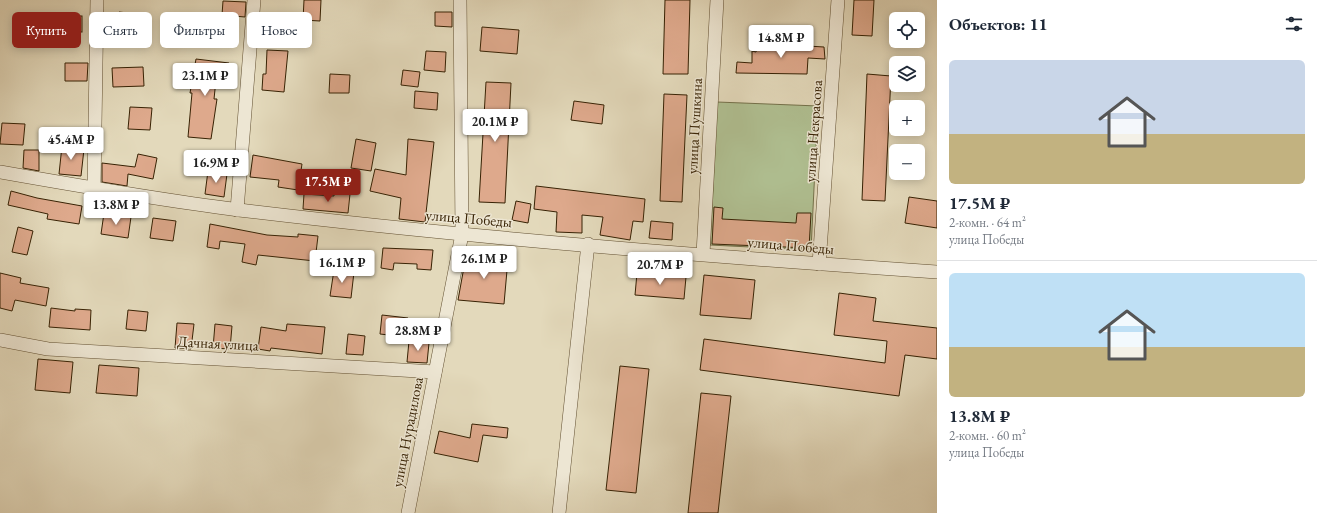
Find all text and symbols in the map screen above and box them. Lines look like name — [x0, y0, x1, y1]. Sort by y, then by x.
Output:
chip: Купить — [12, 12, 81, 48]
chip: Снять — [89, 12, 152, 48]
chip: Фильтры — [160, 12, 239, 48]
chip: Новое — [247, 12, 312, 48]
map controls — [889, 12, 925, 180]
button: locate — [889, 12, 925, 48]
text: Объектов: 11 — [949, 13, 1048, 35]
icon: filters — [1283, 13, 1305, 35]
pin: 14.8M ₽ — [744, 25, 818, 59]
text: 14.8M ₽ — [758, 29, 804, 46]
button: layers — [889, 56, 925, 92]
pin: 23.1M ₽ — [168, 63, 242, 97]
text: 23.1M ₽ — [182, 67, 228, 84]
street label: улица Пушкина — [682, 77, 706, 175]
street label: улица Некрасова — [800, 79, 826, 183]
icon: home — [1091, 86, 1163, 158]
button: + — [889, 100, 925, 136]
pin: 20.1M ₽ — [458, 109, 532, 143]
text: 20.1M ₽ — [472, 113, 518, 130]
pin: 45.4M ₽ — [34, 127, 108, 161]
text: 45.4M ₽ — [48, 131, 94, 148]
button: − — [889, 144, 925, 180]
pin: 16.9M ₽ — [179, 150, 253, 184]
text: 16.9M ₽ — [193, 154, 239, 171]
pin: 17.5M ₽ — [291, 169, 365, 203]
text: 17.5M ₽ — [305, 173, 351, 190]
pin: 13.8M ₽ — [79, 192, 153, 226]
text: 17.5M ₽ — [949, 192, 1010, 214]
text: 13.8M ₽ — [93, 196, 139, 213]
street label: улица Победы — [425, 205, 513, 231]
text: 2-комн. · 64 m² — [949, 214, 1026, 231]
text: улица Победы — [949, 231, 1024, 248]
street label: улица Победы — [747, 232, 835, 258]
pin: 26.1M ₽ — [447, 246, 521, 280]
pin: 16.1M ₽ — [305, 250, 379, 284]
text: 26.1M ₽ — [461, 250, 507, 267]
pin: 20.7M ₽ — [623, 252, 697, 286]
text: 16.1M ₽ — [319, 254, 365, 271]
text: 20.7M ₽ — [637, 256, 683, 273]
icon: home — [1091, 299, 1163, 371]
pin: 28.8M ₽ — [381, 318, 455, 352]
text: 28.8M ₽ — [395, 322, 441, 339]
street label: Дачная улица — [177, 331, 259, 355]
street label: улица Нурадилова — [387, 375, 427, 489]
text: 13.8M ₽ — [949, 405, 1010, 427]
text: 2-комн. · 60 m² — [949, 427, 1026, 444]
text: улица Победы — [949, 444, 1024, 461]

